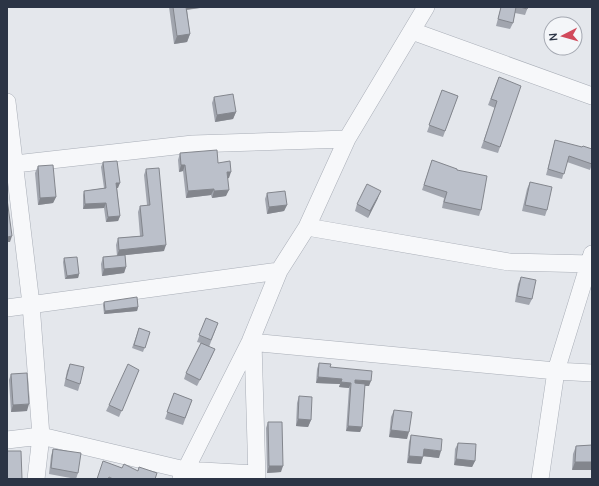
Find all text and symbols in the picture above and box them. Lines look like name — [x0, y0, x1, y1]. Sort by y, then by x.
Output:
north arrow — [543, 16, 583, 56]
text: N — [545, 32, 560, 42]

